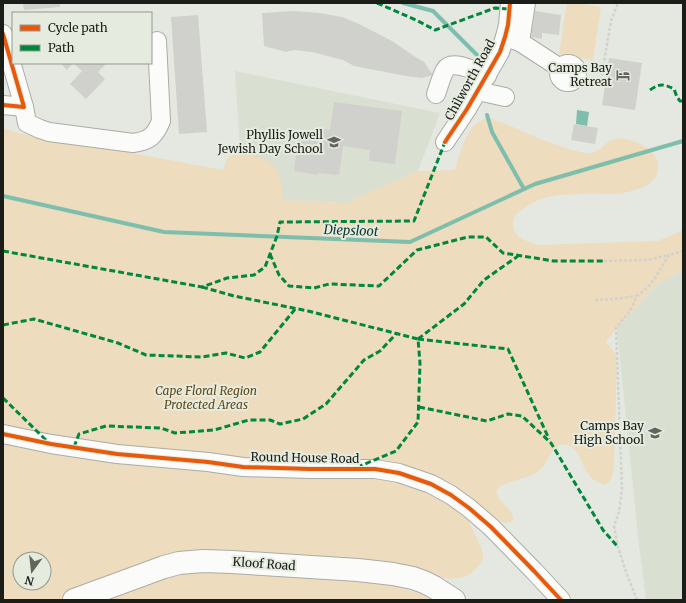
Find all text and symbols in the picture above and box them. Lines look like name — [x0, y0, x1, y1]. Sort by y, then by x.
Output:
legend — [12, 12, 152, 64]
text: Cycle path — [48, 20, 108, 35]
street label: Chilworth Road — [441, 37, 498, 123]
text: Path — [48, 40, 74, 55]
place label: Camps Bay Retreat — [548, 60, 612, 89]
hotel icon: Camps Bay Retreat — [615, 67, 631, 83]
place label: Phyllis Jowell Jewish Day School — [217, 127, 323, 156]
school or university icon: Phyllis Jowell Jewish Day School — [326, 134, 342, 150]
water label: Diepsloot — [322, 221, 379, 240]
park label: Cape Floral Region Protected Areas — [155, 383, 257, 412]
place label: Camps Bay High School — [574, 418, 644, 447]
school or university icon: Camps Bay High School — [647, 425, 663, 441]
street label: Round House Road — [250, 449, 360, 466]
north arrow — [12, 551, 52, 591]
street label: Kloof Road — [232, 554, 296, 573]
text: N — [23, 573, 35, 589]

